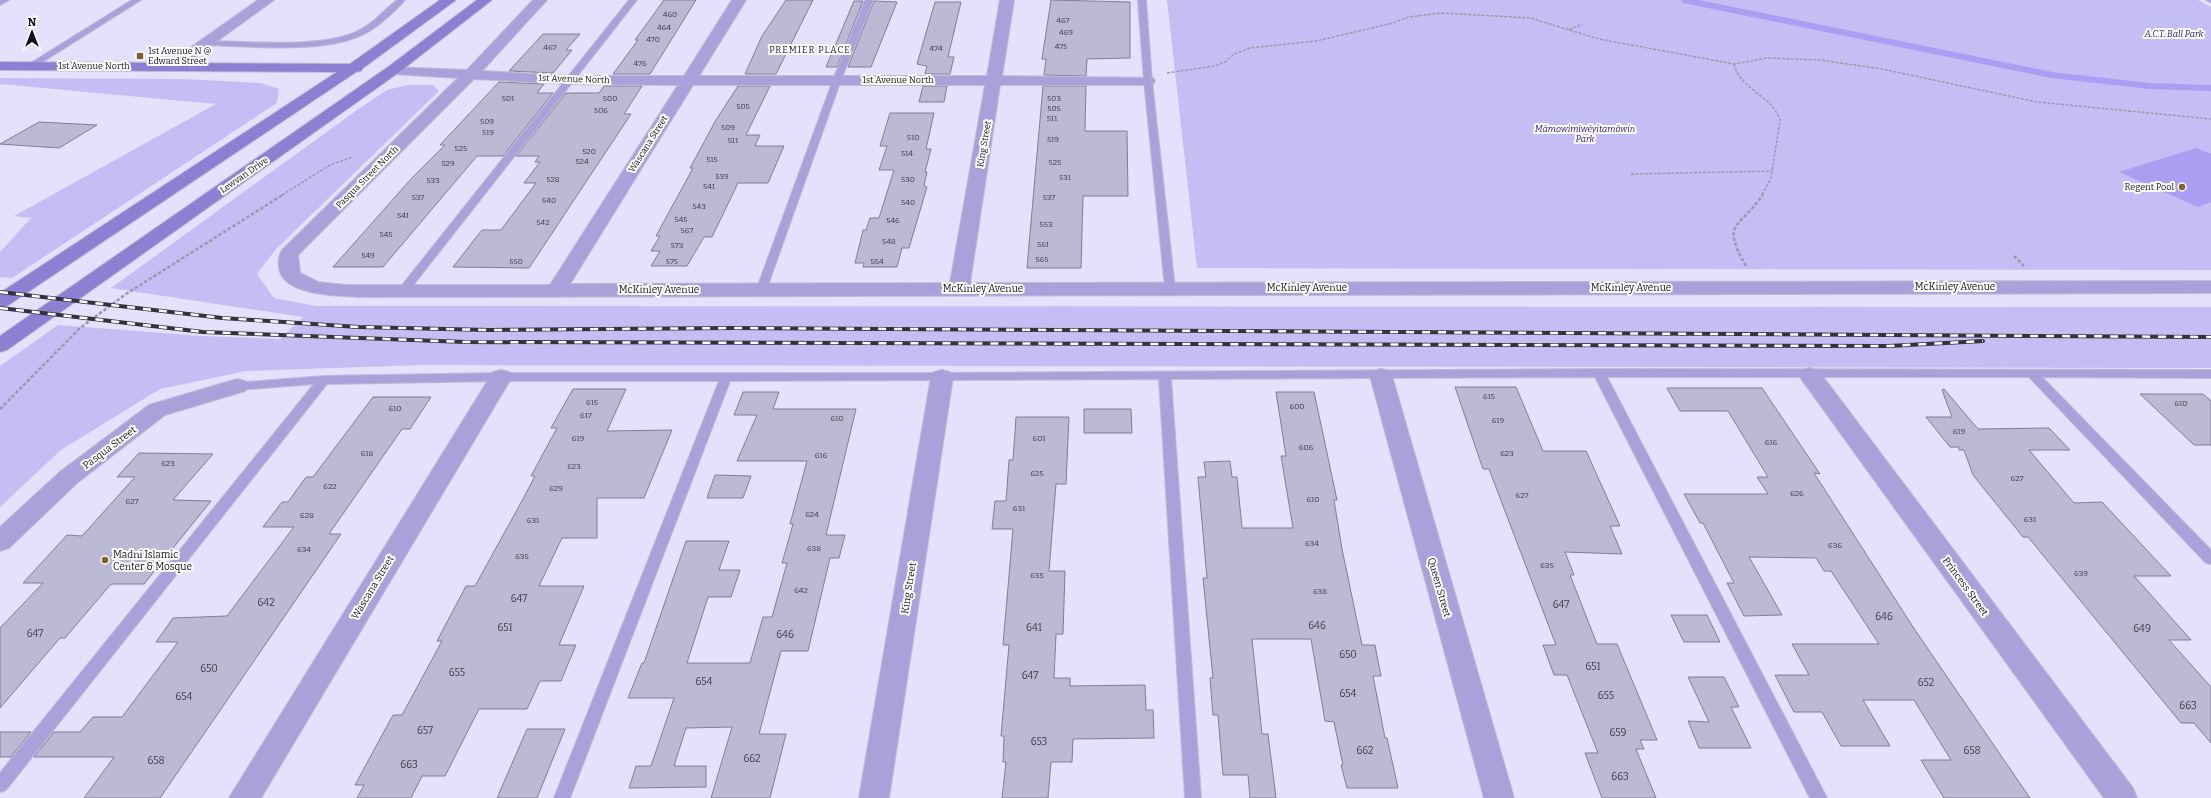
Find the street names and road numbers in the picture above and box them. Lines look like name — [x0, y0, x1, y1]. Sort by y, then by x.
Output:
street label: 1st Avenue North — [58, 61, 130, 71]
street label: 1st Avenue North — [538, 73, 610, 85]
street label: 1st Avenue North — [862, 75, 934, 85]
street label: Wascana Street — [627, 113, 670, 174]
street label: King Street — [975, 119, 993, 168]
street label: Pasqua Street North — [334, 143, 401, 210]
street label: Lewvan Drive — [218, 155, 270, 195]
street label: McKinley Avenue — [1915, 281, 1995, 293]
street label: McKinley Avenue — [1267, 282, 1347, 294]
street label: McKinley Avenue — [1591, 282, 1671, 294]
street label: McKinley Avenue — [943, 283, 1023, 295]
street label: McKinley Avenue — [619, 284, 699, 296]
street label: Pasqua Street — [81, 424, 139, 472]
street label: Wascana Street — [349, 553, 397, 622]
street label: Princess Street — [1940, 555, 1991, 619]
street label: Queen Street — [1425, 556, 1453, 619]
street label: King Street — [899, 561, 919, 615]

